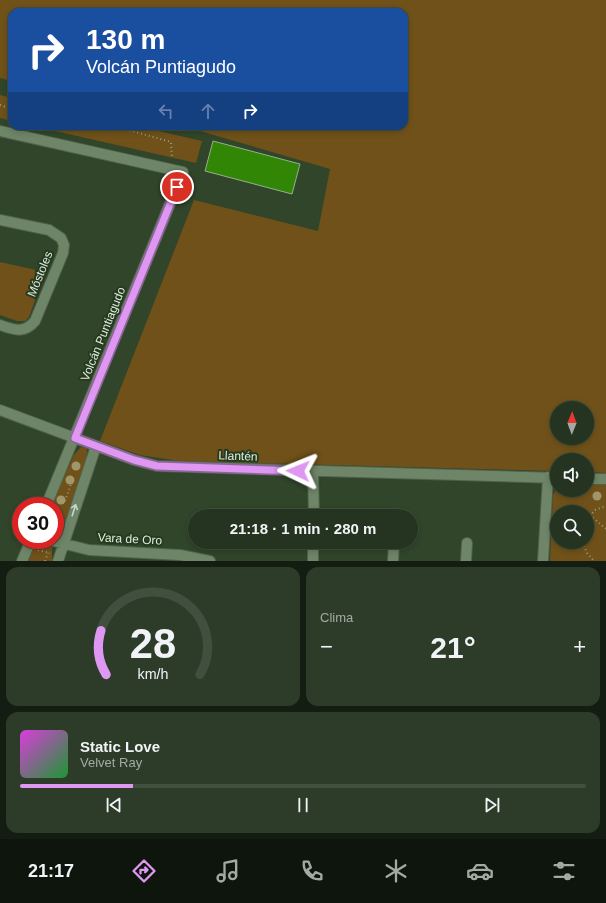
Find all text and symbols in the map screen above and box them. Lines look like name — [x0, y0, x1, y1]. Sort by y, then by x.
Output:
icon: right — [20, 24, 72, 76]
text: 130 m — [86, 24, 165, 55]
text: Volcán Puntiagudo — [86, 57, 236, 77]
icon: left — [155, 100, 177, 122]
icon: ahead — [197, 100, 219, 122]
icon: right — [239, 100, 261, 122]
pin — [160, 170, 194, 204]
icon: arrive — [166, 176, 188, 198]
street label: Móstoles — [25, 249, 55, 299]
street label: Volcán Puntiagudo — [78, 285, 128, 383]
north arrow — [550, 401, 594, 445]
map controls — [550, 401, 594, 549]
street label: Llantén — [218, 448, 258, 464]
position arrow — [277, 450, 319, 492]
button: sound — [550, 453, 594, 497]
speed limit sign: 30 — [12, 497, 64, 549]
one-way arrow — [71, 504, 78, 517]
button: search — [550, 505, 594, 549]
text: 21:18 · 1 min · 280 m — [230, 520, 376, 537]
street label: Vara de Oro — [97, 530, 163, 548]
text: Clima — [320, 610, 353, 625]
text: 28 — [130, 619, 176, 666]
text: 21° — [430, 631, 476, 664]
text: − — [320, 634, 333, 659]
text: + — [573, 634, 586, 659]
text: km/h — [138, 665, 169, 681]
text: Static Love — [80, 738, 160, 755]
text: Velvet Ray — [80, 755, 142, 770]
icon: previous — [103, 794, 125, 816]
icon: pause — [292, 794, 314, 816]
icon: next — [481, 794, 503, 816]
icon: directions — [130, 857, 158, 885]
icon: music — [214, 857, 242, 885]
icon: phone — [298, 857, 326, 885]
icon: climate — [382, 857, 410, 885]
icon: car — [466, 857, 494, 885]
icon: filters — [550, 857, 578, 885]
text: 21:17 — [28, 861, 74, 881]

